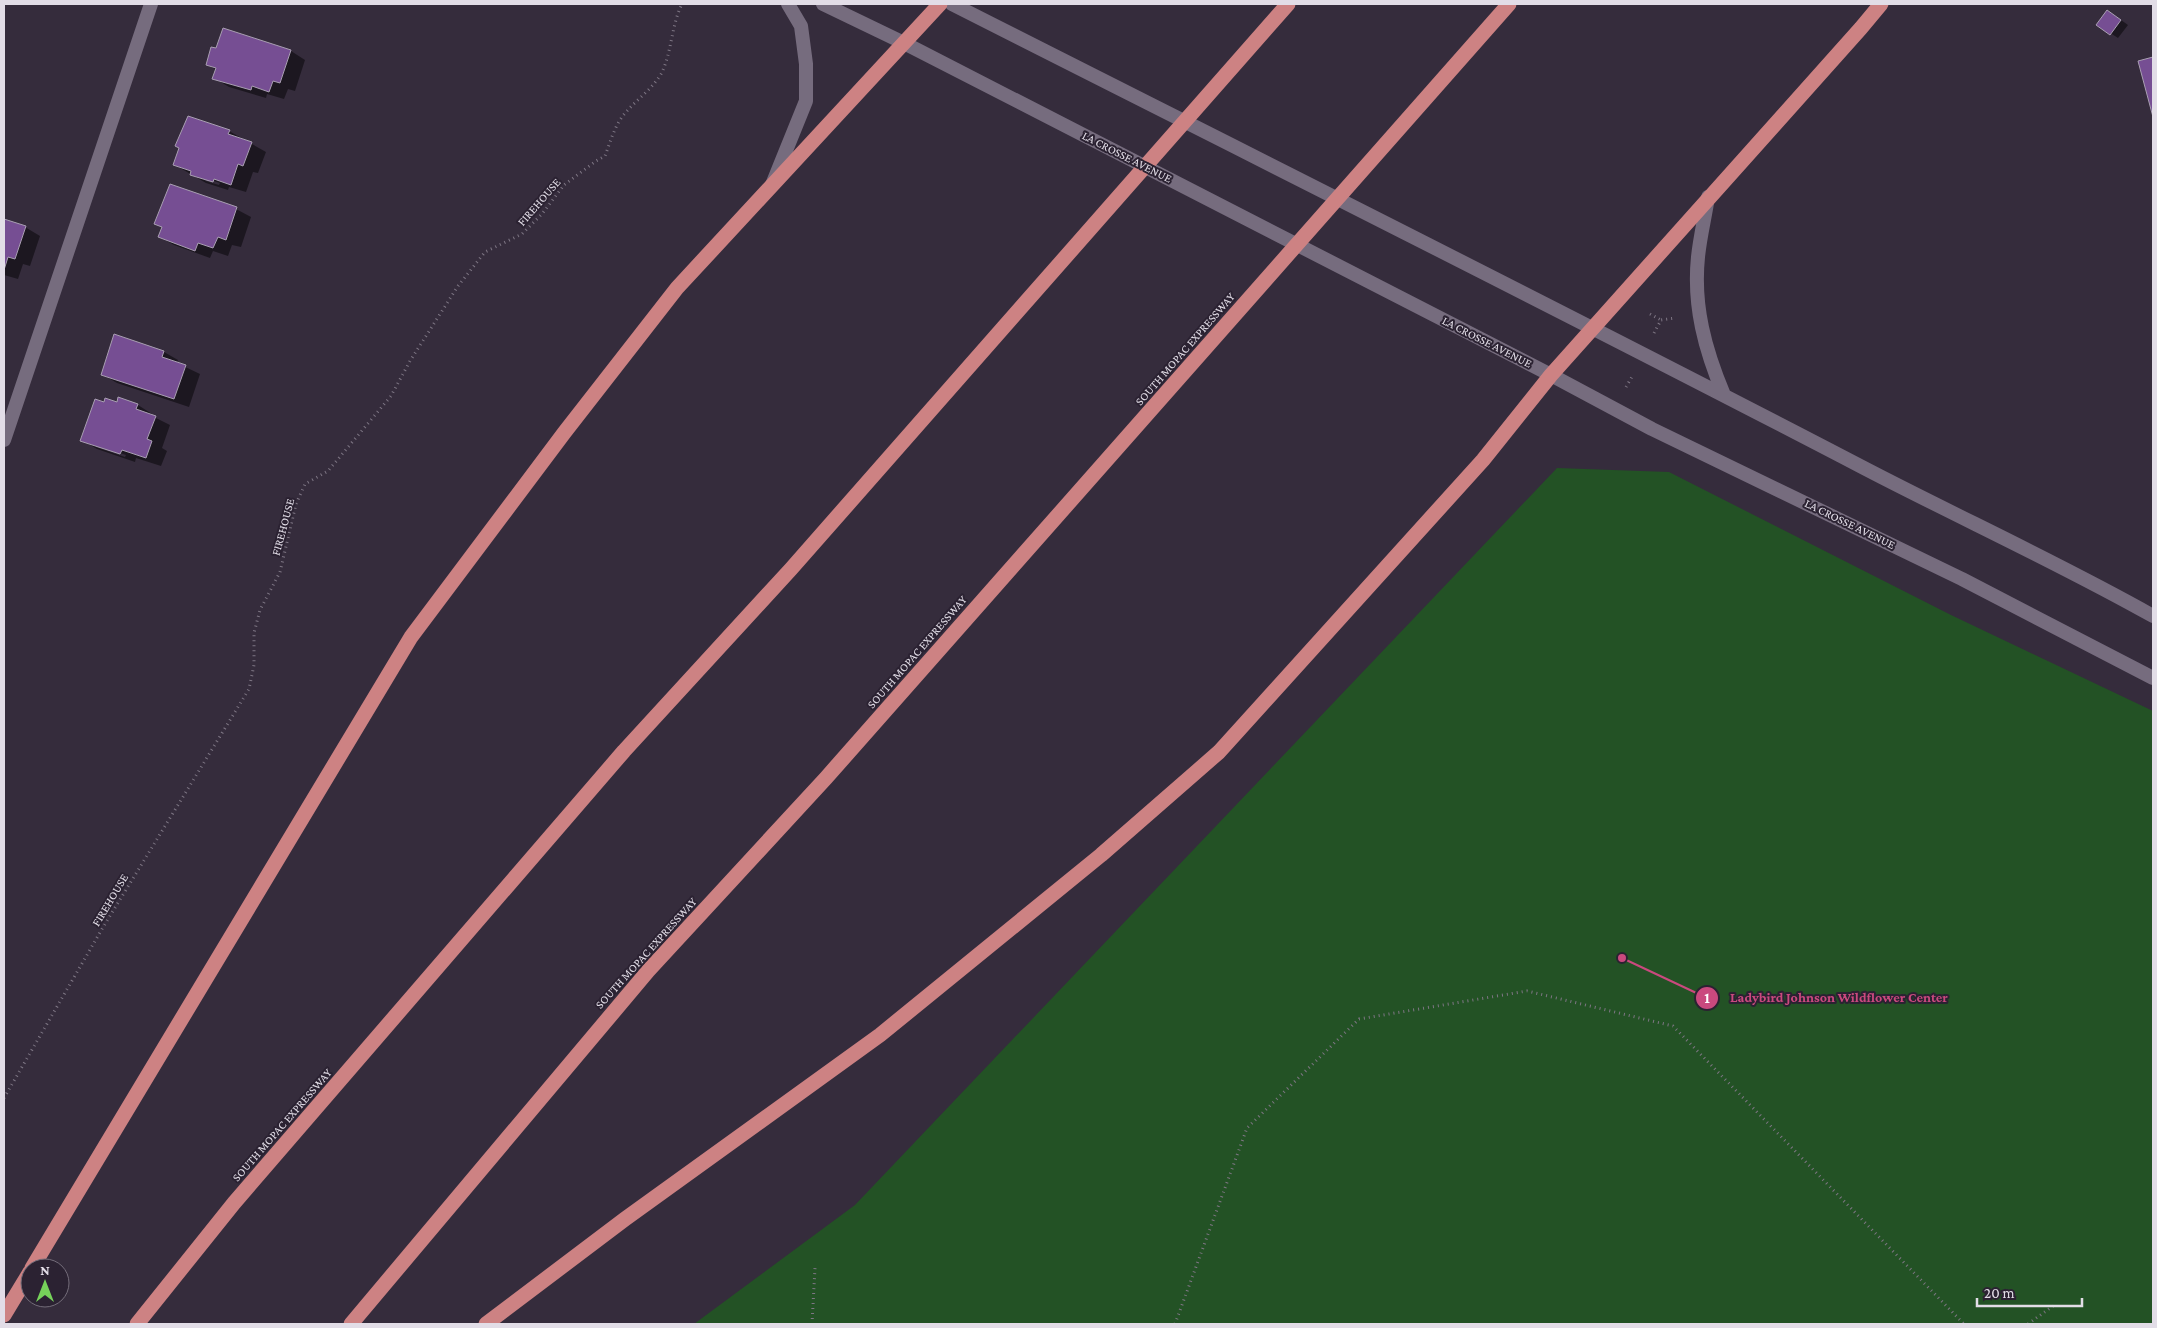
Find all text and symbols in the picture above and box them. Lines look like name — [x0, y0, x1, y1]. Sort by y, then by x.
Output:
street label: LA CROSSE AVENUE — [1080, 128, 1175, 186]
street label: FIREHOUSE — [515, 175, 564, 229]
street label: SOUTH MOPAC EXPRESSWAY — [1132, 289, 1238, 408]
street label: LA CROSSE AVENUE — [1440, 313, 1535, 371]
street label: FIREHOUSE — [269, 496, 297, 557]
street label: LA CROSSE AVENUE — [1803, 496, 1898, 552]
street label: SOUTH MOPAC EXPRESSWAY — [864, 592, 970, 711]
street label: FIREHOUSE — [89, 871, 131, 929]
street label: SOUTH MOPAC EXPRESSWAY — [592, 894, 700, 1011]
callout: Ladybird Johnson Wildflower Center — [1695, 983, 1958, 1012]
text: Ladybird Johnson Wildflower Center — [1730, 989, 1948, 1005]
text: 1 — [1704, 990, 1710, 1006]
street label: SOUTH MOPAC EXPRESSWAY — [229, 1065, 335, 1184]
north arrow — [20, 1258, 70, 1308]
text: N — [40, 1262, 50, 1278]
scale bar — [1977, 1276, 2082, 1308]
text: 20 m — [1984, 1285, 2015, 1301]

